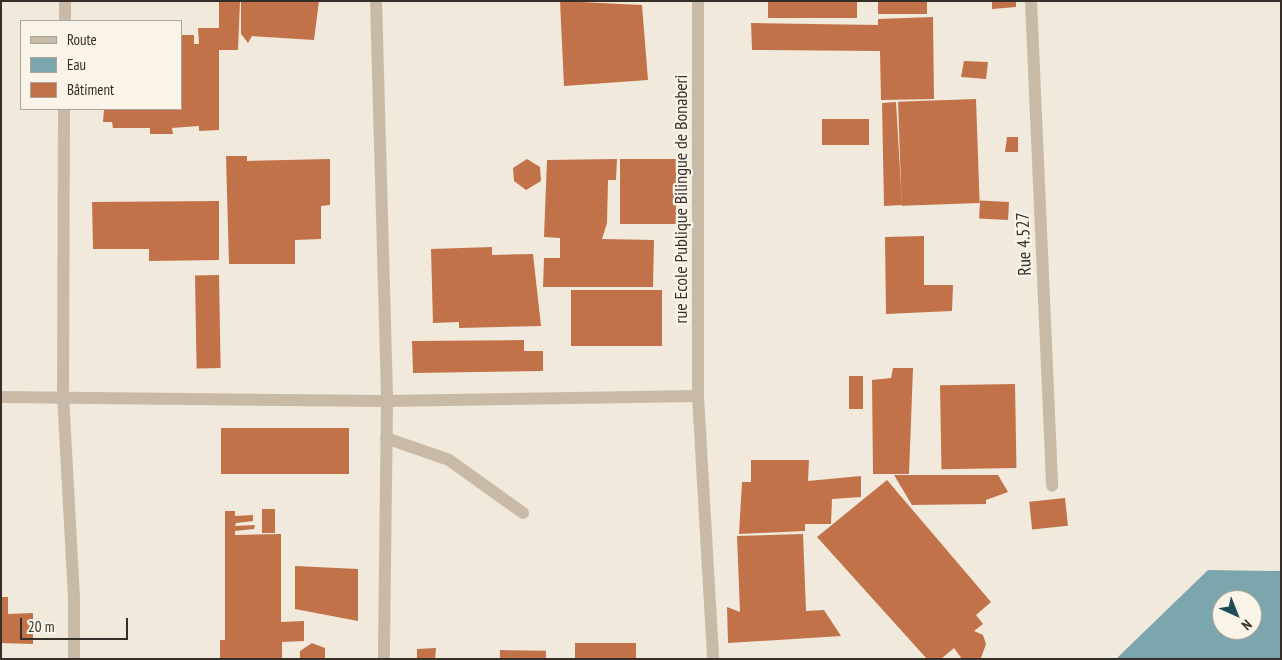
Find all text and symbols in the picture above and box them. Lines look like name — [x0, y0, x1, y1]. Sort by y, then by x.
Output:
legend — [20, 20, 182, 110]
text: Route — [67, 30, 97, 49]
text: Eau — [67, 55, 86, 74]
street label: rue Ecole Publique Bilingue de Bonaberi — [670, 75, 692, 323]
text: Bâtiment — [67, 80, 114, 99]
street label: Rue 4.527 — [1012, 212, 1036, 276]
north arrow — [1212, 590, 1262, 640]
scale bar — [22, 608, 130, 640]
text: N — [1238, 616, 1256, 634]
text: 20 m — [28, 617, 54, 636]

